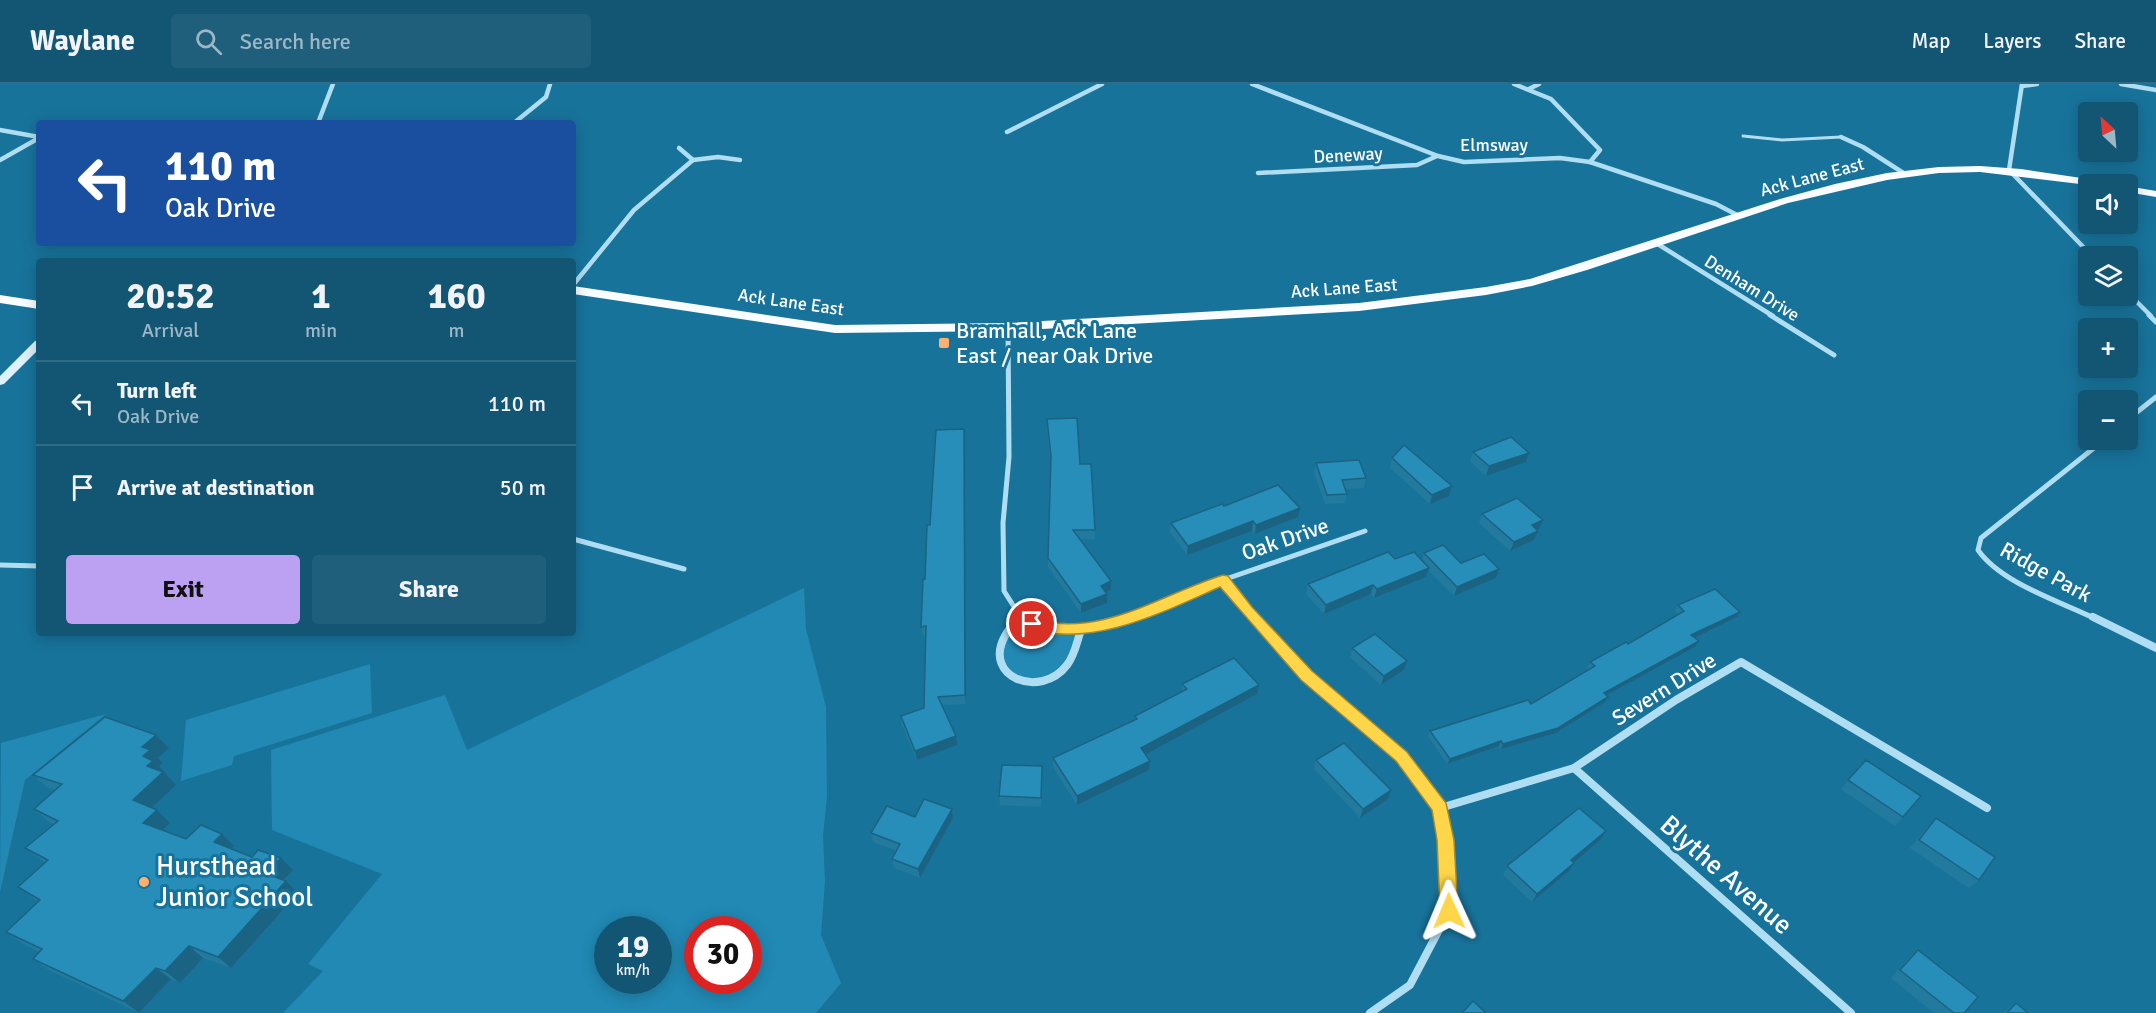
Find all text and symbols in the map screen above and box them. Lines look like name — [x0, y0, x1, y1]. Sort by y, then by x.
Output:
search box — [171, 14, 591, 68]
text: Waylane — [30, 24, 135, 58]
icon: search — [192, 25, 225, 58]
text: Search here — [240, 28, 351, 55]
text: Map — [1912, 28, 1950, 54]
text: Layers — [1983, 28, 2041, 54]
text: Share — [2074, 28, 2126, 54]
north arrow — [2078, 102, 2138, 162]
map controls — [2078, 102, 2138, 450]
street label: Elmsway — [1460, 134, 1528, 156]
text: 110 m — [165, 141, 276, 192]
street label: Deneway — [1313, 142, 1384, 168]
icon: left — [66, 144, 144, 222]
street label: Ack Lane East — [1758, 153, 1866, 201]
button: sound — [2078, 174, 2138, 234]
text: Oak Drive — [165, 192, 276, 225]
button: layers — [2078, 246, 2138, 306]
street label: Denham Drive — [1700, 250, 1804, 326]
street label: Ack Lane East — [1290, 273, 1398, 303]
text: 20:52 — [126, 274, 215, 319]
text: 1 — [311, 274, 331, 319]
text: 160 — [427, 274, 486, 319]
street label: Ack Lane East — [737, 284, 845, 320]
place label: Bramhall, Ack Lane East / near Oak Drive — [956, 317, 1153, 369]
text: Arrival — [142, 318, 199, 343]
text: min — [305, 318, 337, 343]
text: m — [449, 318, 465, 343]
button: + — [2078, 318, 2138, 378]
marker: Bramhall, Ack Lane East / near Oak Drive — [937, 336, 951, 350]
text: Turn left — [117, 377, 197, 404]
icon: left — [66, 387, 99, 420]
text: 110 m — [488, 390, 546, 417]
button: − — [2078, 390, 2138, 450]
text: Oak Drive — [117, 404, 199, 429]
icon: arrive — [66, 471, 99, 504]
text: Arrive at destination — [117, 474, 314, 501]
text: 50 m — [500, 474, 546, 501]
street label: Oak Drive — [1238, 512, 1332, 566]
street label: Ridge Park — [1995, 536, 2097, 608]
button: Exit — [66, 555, 300, 624]
button: Share — [312, 555, 546, 624]
pin — [1006, 598, 1057, 649]
icon: arrive — [1015, 607, 1048, 640]
street label: Severn Drive — [1607, 646, 1721, 732]
street label: Blythe Avenue — [1653, 808, 1799, 942]
place label: Hursthead Junior School — [156, 850, 313, 914]
marker: Hursthead Junior School — [137, 875, 151, 889]
position arrow — [1417, 879, 1481, 943]
speed limit sign: 30 — [684, 916, 762, 994]
text: 19 — [617, 929, 649, 966]
text: km/h — [616, 961, 650, 979]

